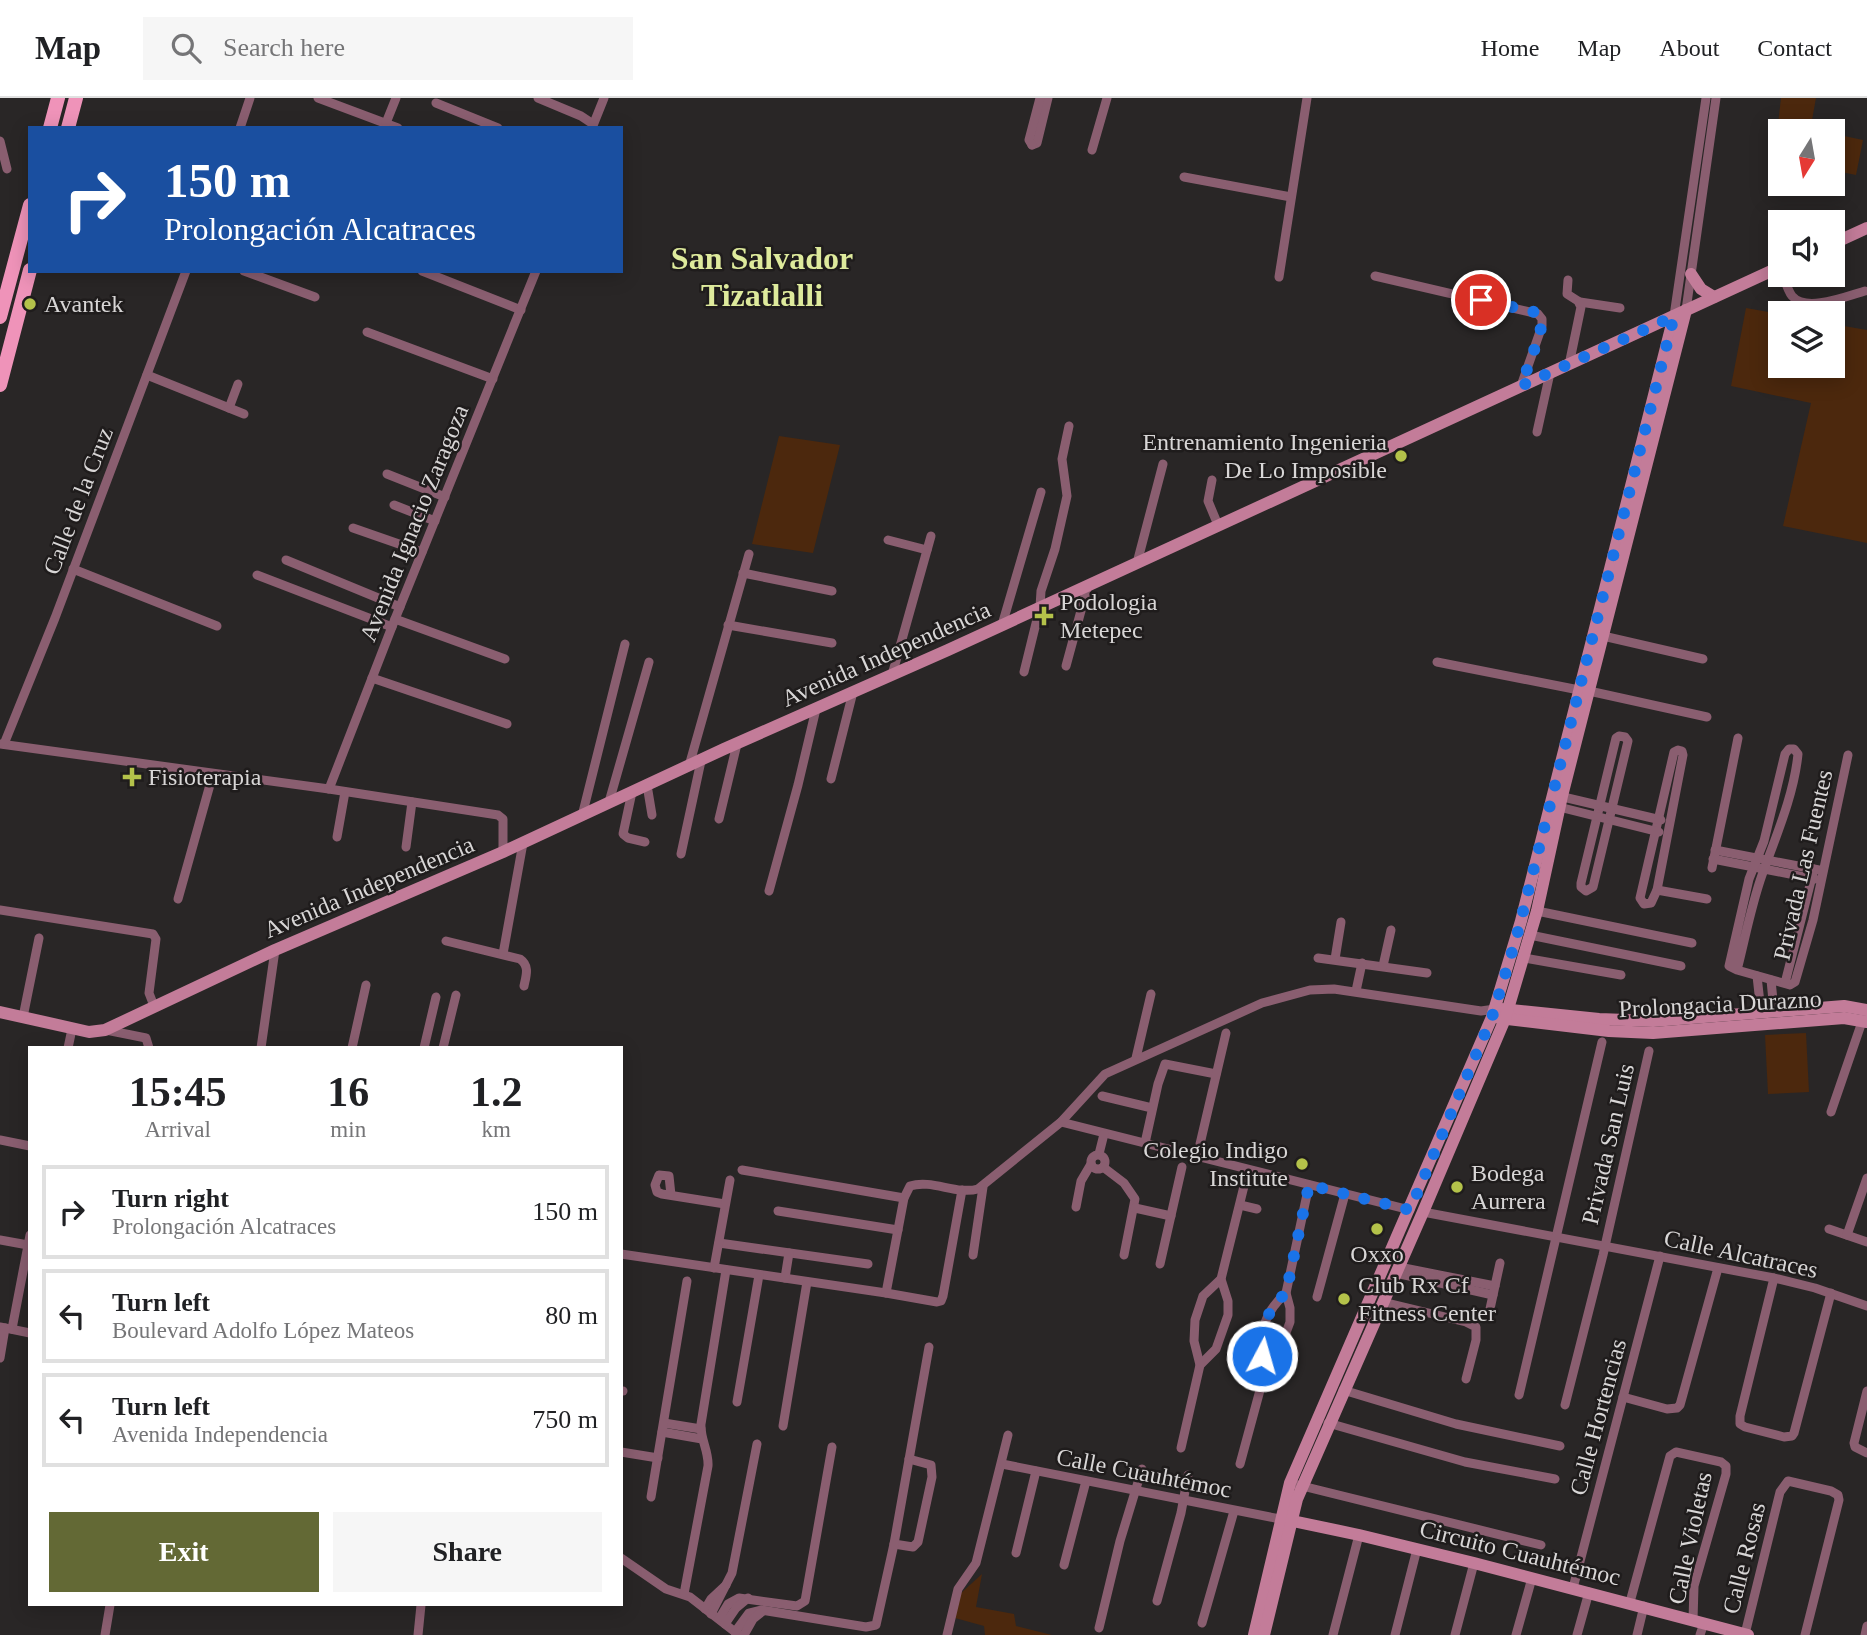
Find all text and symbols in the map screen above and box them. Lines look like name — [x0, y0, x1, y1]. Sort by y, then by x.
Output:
search box — [143, 17, 633, 80]
icon: search — [167, 29, 205, 67]
text: Map — [35, 30, 101, 66]
text: Search here — [223, 33, 345, 62]
text: Home — [1481, 35, 1539, 61]
text: Map — [1577, 35, 1621, 61]
text: About — [1659, 35, 1719, 61]
text: Contact — [1757, 35, 1832, 61]
north arrow — [1768, 119, 1844, 196]
map controls — [1768, 119, 1845, 378]
text: 150 m — [164, 153, 291, 208]
icon: right — [49, 154, 140, 245]
button: sound — [1768, 210, 1845, 287]
text: Prolongación Alcatraces — [164, 211, 476, 247]
district label: San Salvador Tizatlalli — [671, 240, 853, 313]
pin — [1451, 270, 1511, 330]
icon: arrive — [1462, 281, 1500, 319]
place label: Avantek — [44, 291, 124, 317]
marker: Avantek — [22, 296, 38, 312]
button: layers — [1768, 301, 1845, 378]
street label: Avenida Ignacio Zaragoza — [355, 401, 474, 645]
street label: Calle de la Cruz — [38, 424, 118, 578]
place label: Entrenamiento Ingenieria De Lo Imposible — [1142, 429, 1387, 483]
marker: Entrenamiento Ingenieria De Lo Imposible — [1393, 448, 1409, 464]
place label: Podologia Metepec — [1060, 589, 1158, 643]
street label: Avenida Independencia — [778, 596, 995, 712]
marker: Podologia Metepec — [1034, 606, 1054, 626]
place label: Fisioterapia — [148, 764, 262, 790]
marker: Fisioterapia — [122, 767, 142, 787]
street label: Privada Las Fuentes — [1768, 767, 1838, 963]
street label: Avenida Independencia — [260, 831, 478, 943]
street label: Prolongacia Durazno — [1618, 986, 1822, 1022]
street label: Privada San Luis — [1577, 1061, 1639, 1227]
text: 15:45 — [129, 1069, 227, 1115]
text: 16 — [327, 1069, 369, 1115]
text: 1.2 — [470, 1069, 522, 1115]
text: Arrival — [144, 1117, 211, 1142]
text: min — [330, 1117, 366, 1142]
text: km — [481, 1117, 511, 1142]
place label: Colegio Indigo Institute — [1143, 1137, 1288, 1191]
marker: Colegio Indigo Institute — [1294, 1156, 1310, 1172]
place label: Bodega Aurrera — [1471, 1160, 1546, 1214]
marker: Bodega Aurrera — [1449, 1179, 1465, 1195]
text: Turn right — [112, 1184, 229, 1213]
icon: right — [53, 1193, 91, 1231]
text: 150 m — [532, 1197, 598, 1226]
text: Prolongación Alcatraces — [112, 1214, 336, 1239]
marker: Oxxo — [1369, 1221, 1385, 1237]
street label: Calle Alcatraces — [1662, 1225, 1820, 1283]
place label: Oxxo — [1350, 1241, 1404, 1267]
place label: Club Rx Cf Fitness Center — [1358, 1272, 1496, 1326]
text: Turn left — [112, 1288, 210, 1317]
marker: Club Rx Cf Fitness Center — [1336, 1291, 1352, 1307]
icon: left — [53, 1297, 91, 1335]
text: 80 m — [545, 1301, 598, 1330]
text: Boulevard Adolfo López Mateos — [112, 1318, 414, 1343]
position arrow — [1225, 1319, 1299, 1393]
street label: Calle Hortencias — [1565, 1336, 1631, 1498]
text: Turn left — [112, 1392, 210, 1421]
icon: left — [53, 1401, 91, 1439]
text: 750 m — [532, 1405, 598, 1434]
text: Avenida Independencia — [112, 1422, 328, 1447]
street label: Calle Cuauhtémoc — [1054, 1443, 1234, 1503]
street label: Calle Violetas — [1663, 1469, 1717, 1607]
street label: Calle Rosas — [1718, 1500, 1770, 1616]
button: Exit — [49, 1512, 319, 1592]
button: Share — [333, 1512, 602, 1592]
street label: Circuito Cuauhtémoc — [1417, 1515, 1623, 1591]

